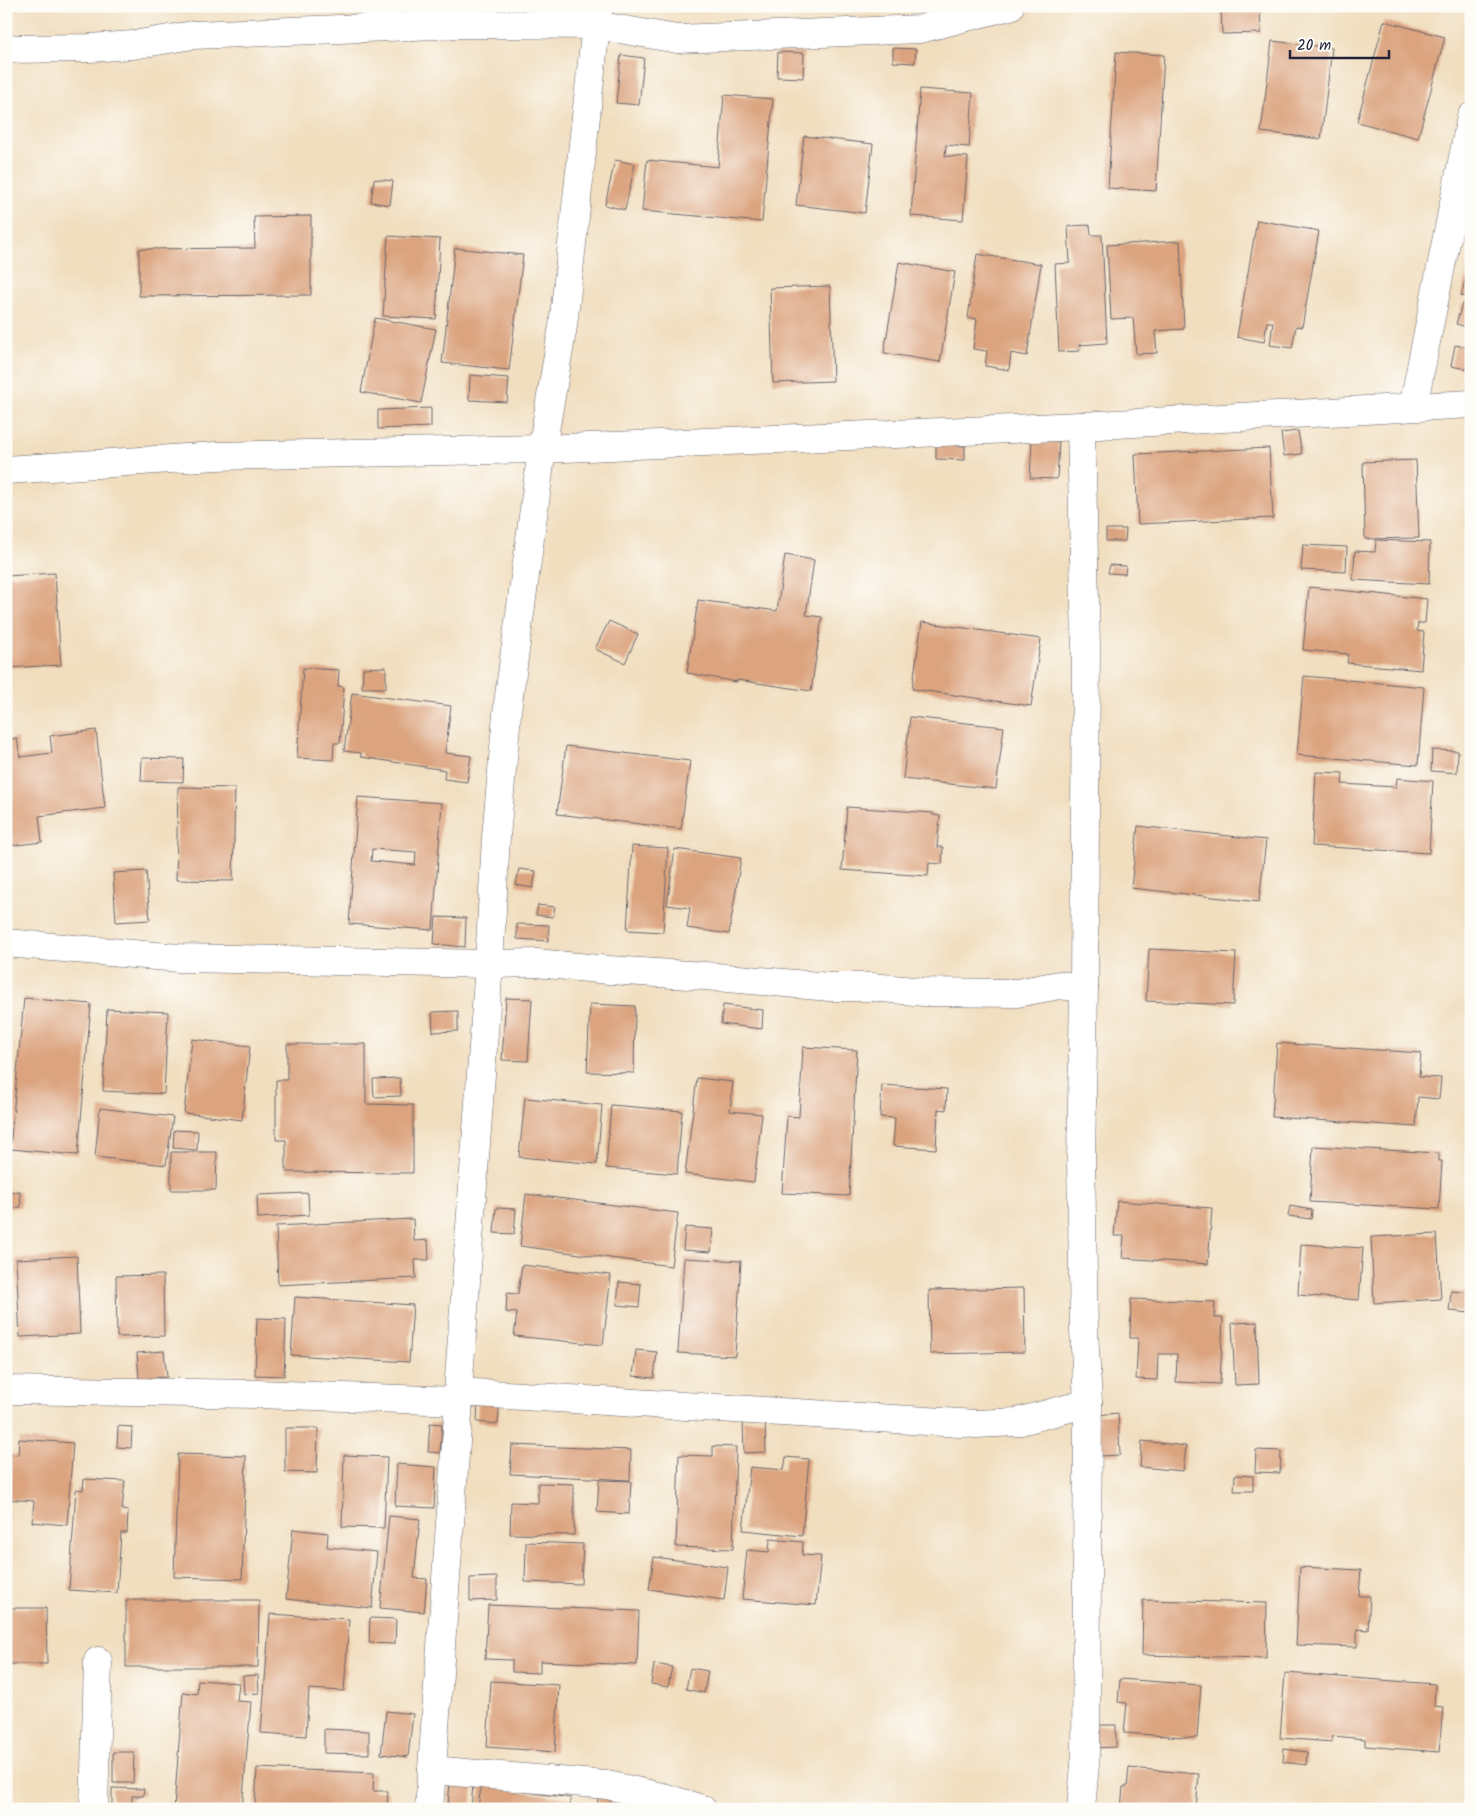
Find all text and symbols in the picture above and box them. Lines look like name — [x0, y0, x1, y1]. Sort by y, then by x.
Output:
scale bar — [1290, 28, 1388, 60]
text: 20 m — [1297, 34, 1331, 58]

